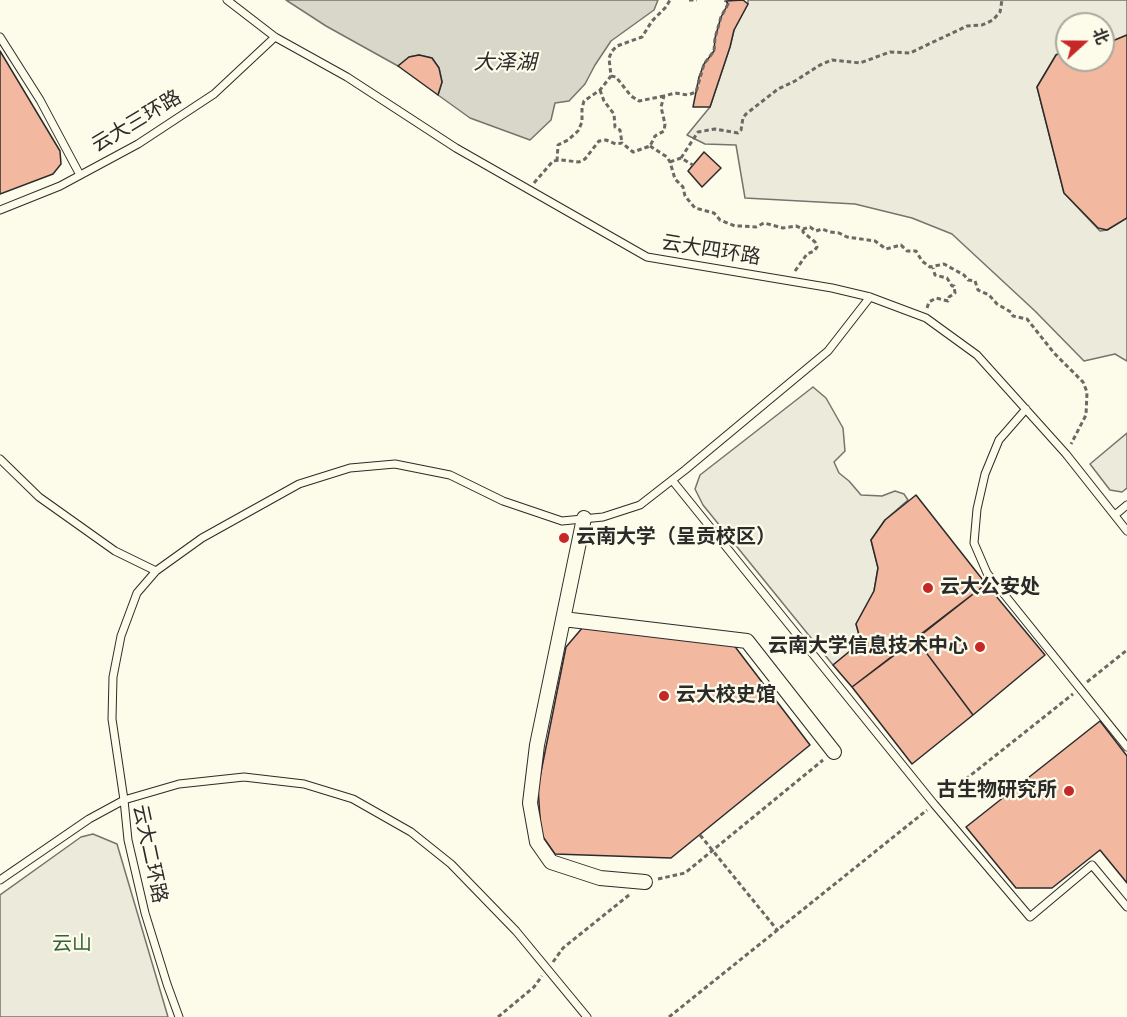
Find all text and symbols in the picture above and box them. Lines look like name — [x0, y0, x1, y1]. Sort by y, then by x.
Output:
north arrow — [1055, 12, 1115, 72]
text: 北 — [1088, 25, 1113, 47]
water label: 大泽湖 — [474, 50, 536, 76]
street label: 云大三环路 — [88, 86, 186, 158]
street label: 云大四环路 — [660, 231, 762, 271]
place label: 云南大学（呈贡校区） — [576, 526, 776, 550]
marker: 云南大学（呈贡校区） — [557, 531, 571, 545]
place label: 云大公安处 — [940, 576, 1040, 600]
marker: 云大公安处 — [921, 581, 935, 595]
place label: 云南大学信息技术中心 — [768, 635, 968, 659]
marker: 云南大学信息技术中心 — [973, 640, 987, 654]
place label: 云大校史馆 — [676, 684, 776, 708]
marker: 云大校史馆 — [657, 689, 671, 703]
place label: 古生物研究所 — [937, 779, 1057, 803]
marker: 古生物研究所 — [1062, 784, 1076, 798]
street label: 云大二环路 — [127, 803, 171, 905]
park label: 云山 — [52, 933, 92, 957]

